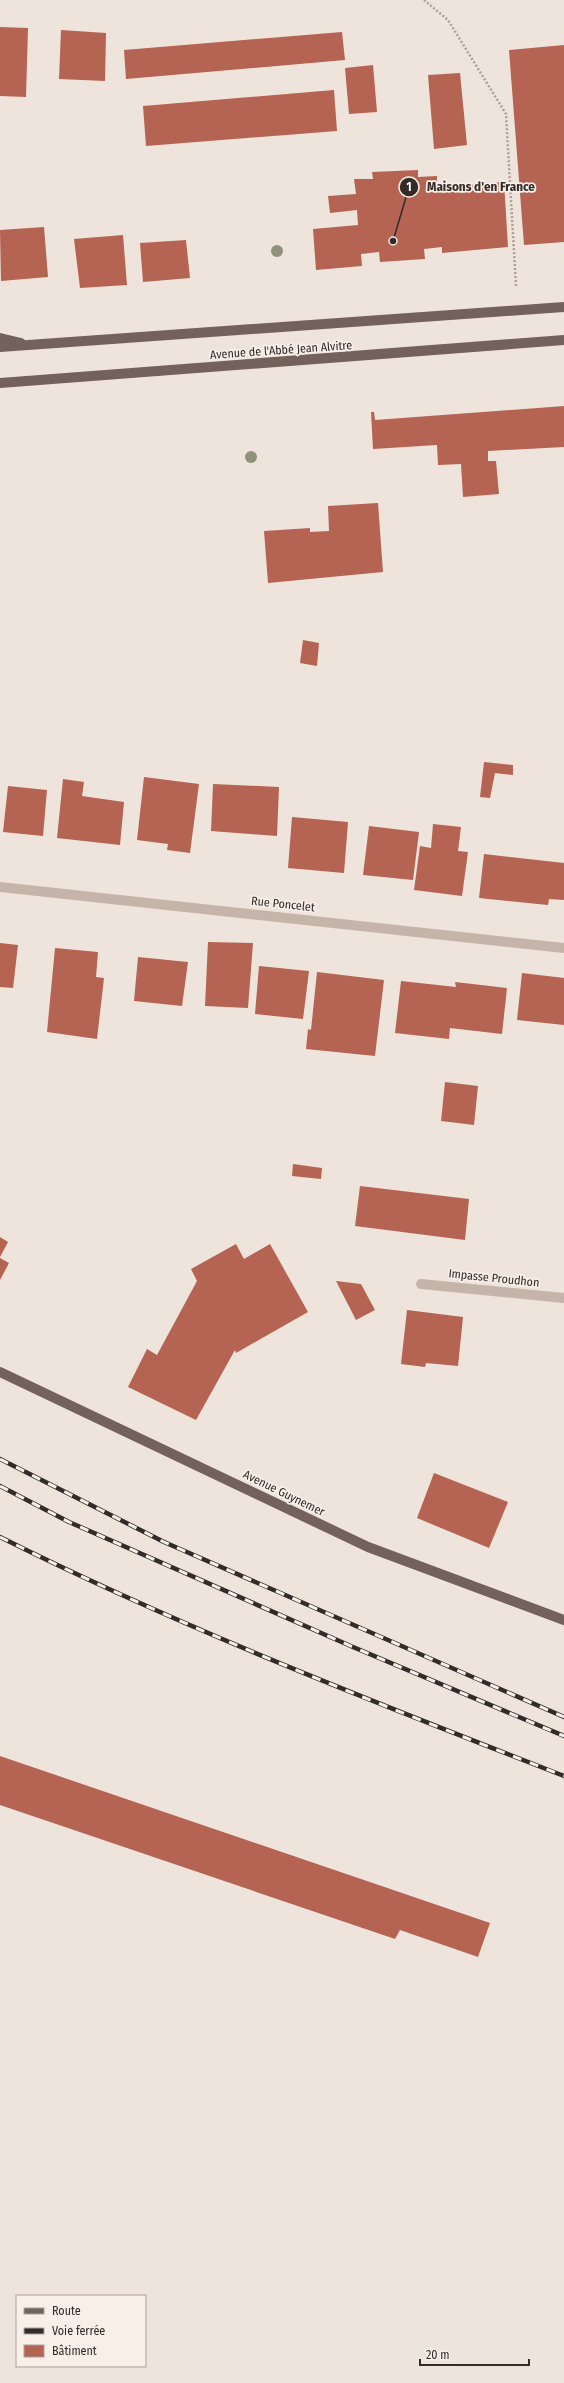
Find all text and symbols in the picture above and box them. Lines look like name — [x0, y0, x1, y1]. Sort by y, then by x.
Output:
callout: Maisons d'en France — [399, 174, 543, 199]
text: Maisons d'en France — [427, 179, 535, 194]
text: 1 — [406, 180, 412, 194]
street label: Avenue de l'Abbé Jean Alvitre — [209, 338, 353, 362]
street label: Rue Poncelet — [250, 894, 316, 914]
street label: Impasse Proudhon — [448, 1266, 540, 1290]
street label: Avenue Guynemer — [241, 1467, 328, 1519]
legend — [16, 2295, 146, 2367]
text: Route — [52, 2304, 81, 2318]
text: Voie ferrée — [52, 2324, 105, 2338]
scale bar — [420, 2341, 529, 2367]
text: Bâtiment — [52, 2344, 97, 2358]
text: 20 m — [426, 2348, 450, 2362]

